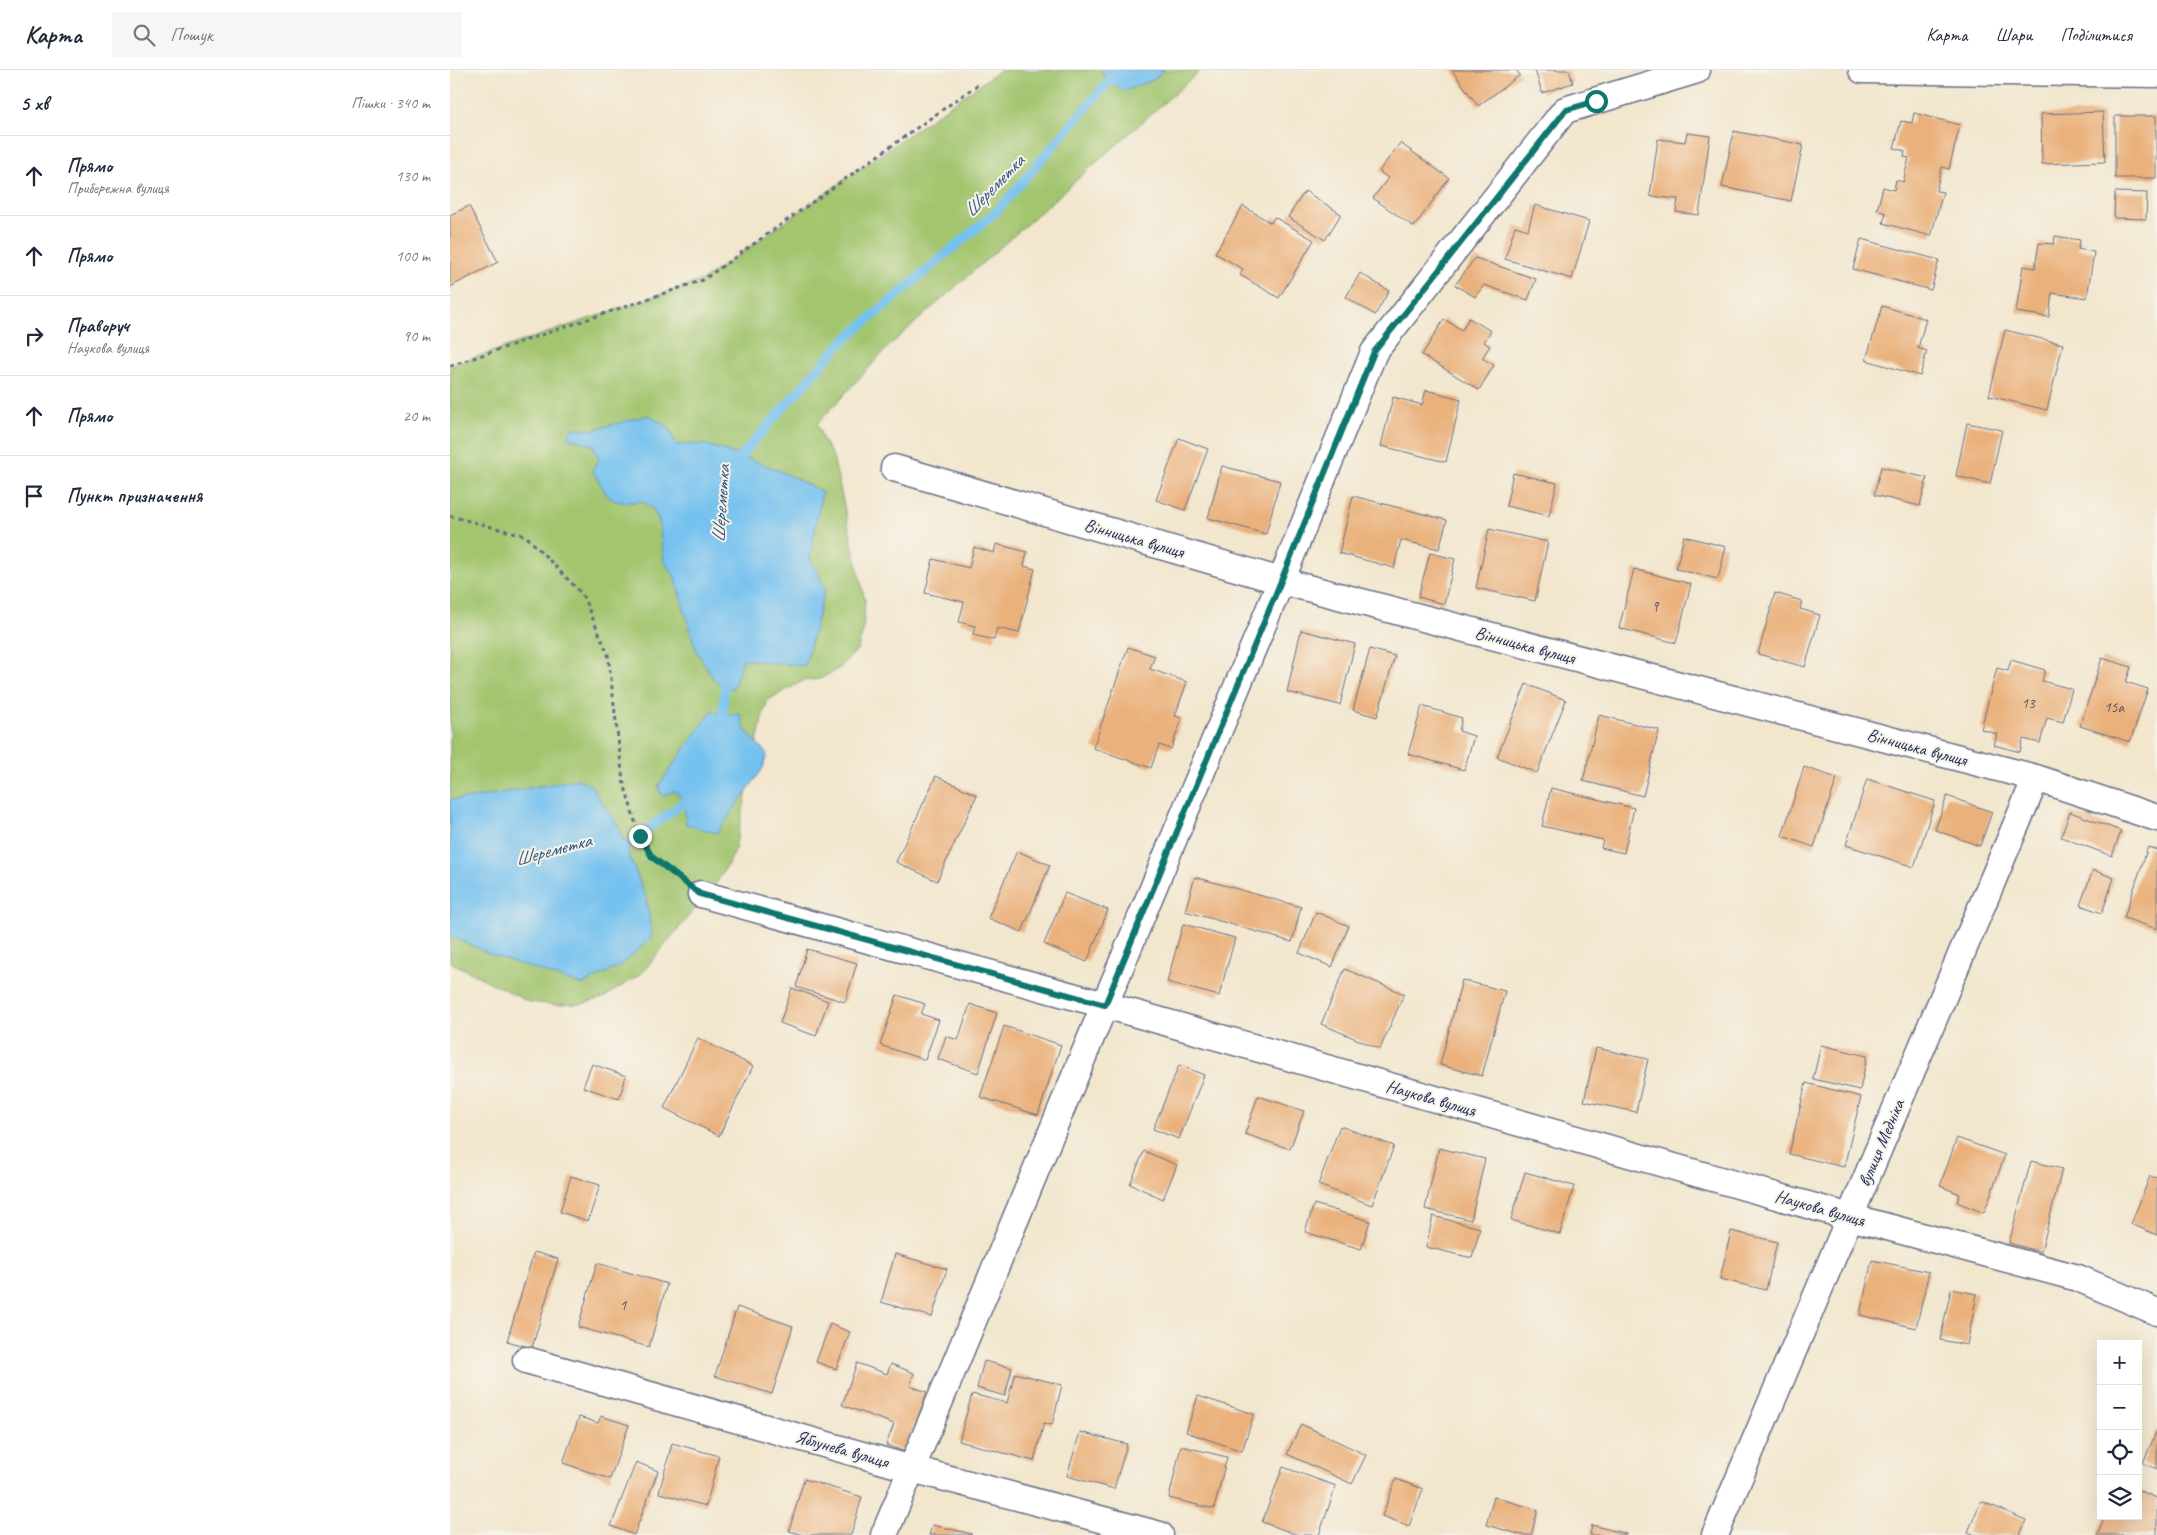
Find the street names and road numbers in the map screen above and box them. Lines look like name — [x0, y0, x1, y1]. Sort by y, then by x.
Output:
street label: Вінницька вулиця — [1082, 513, 1188, 563]
street label: Вінницька вулиця — [1473, 621, 1579, 669]
street label: Вінницька вулиця — [1865, 723, 1971, 771]
street label: Наукова вулиця — [1384, 1075, 1480, 1122]
street label: вулиця Медніка — [1853, 1095, 1910, 1190]
street label: Наукова вулиця — [1773, 1185, 1869, 1232]
street label: Яблунева вулиця — [793, 1425, 893, 1473]

